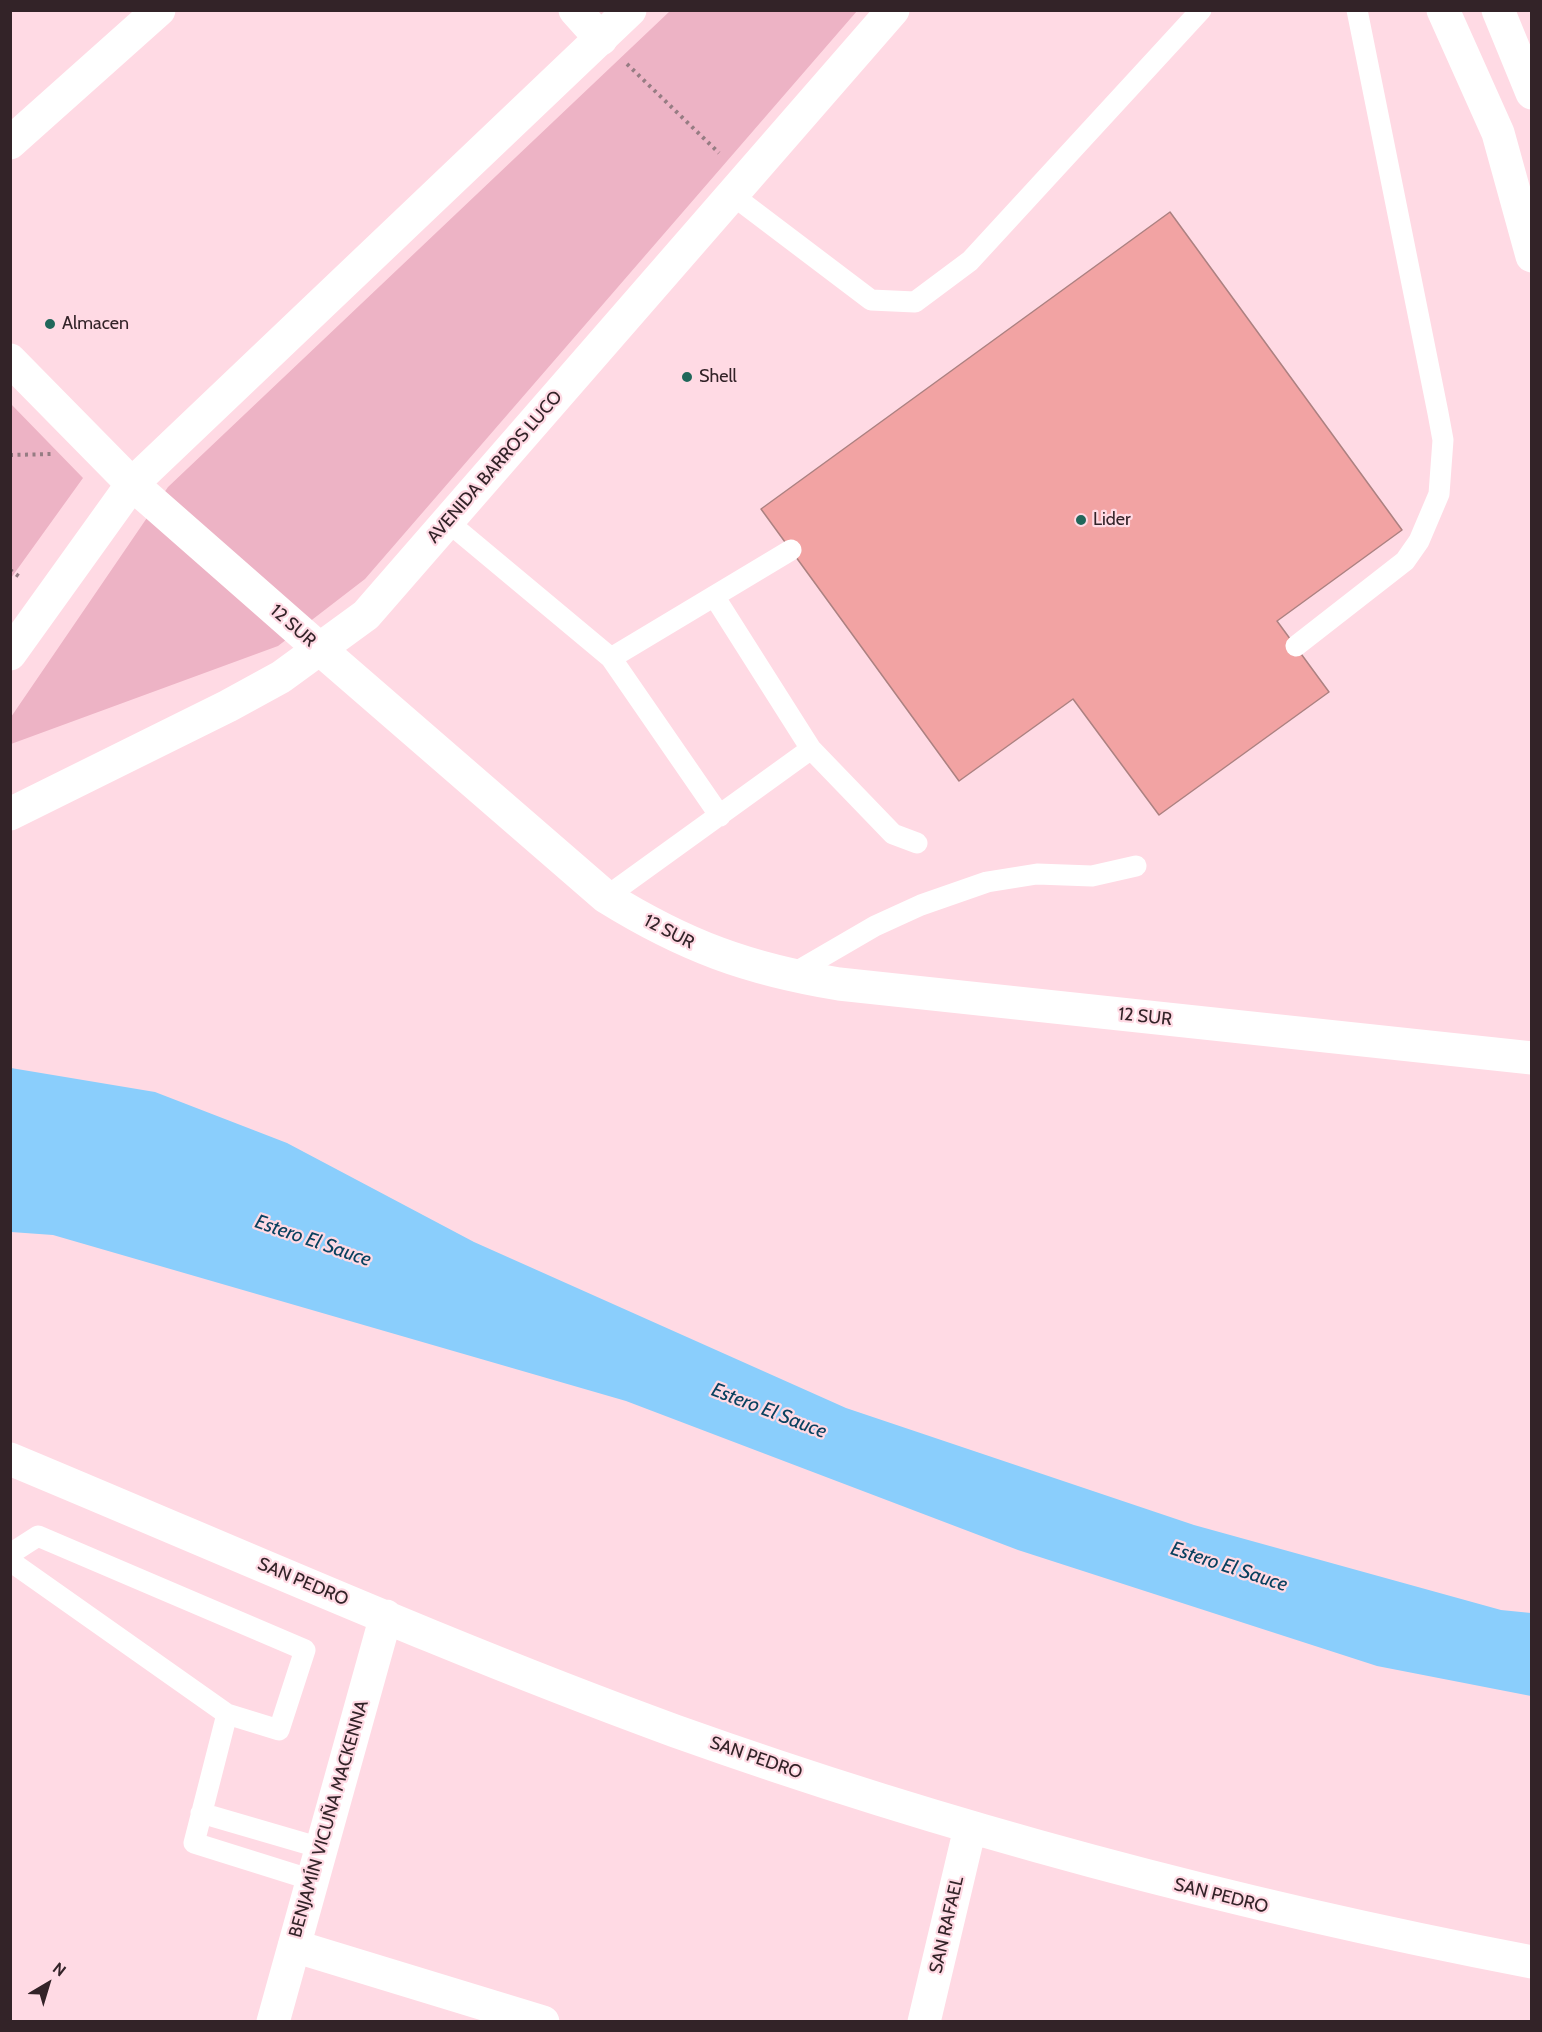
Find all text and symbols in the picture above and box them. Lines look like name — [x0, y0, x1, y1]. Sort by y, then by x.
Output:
place label: Almacen — [62, 313, 129, 335]
marker: Almacen — [43, 317, 57, 331]
place label: Shell — [699, 366, 737, 388]
marker: Shell — [680, 370, 694, 384]
street label: AVENIDA BARROS LUCO — [423, 386, 567, 548]
place label: Lider — [1093, 509, 1131, 531]
marker: Lider — [1074, 513, 1088, 527]
street label: 12 SUR — [266, 600, 320, 652]
street label: 12 SUR — [640, 910, 698, 954]
street label: 12 SUR — [1117, 1003, 1173, 1031]
water label: Estero El Sauce — [252, 1210, 374, 1272]
water label: Estero El Sauce — [708, 1378, 830, 1444]
water label: Estero El Sauce — [1168, 1537, 1290, 1597]
street label: SAN PEDRO — [254, 1553, 352, 1611]
street label: BENJAMÍN VICUÑA MACKENNA — [285, 1698, 373, 1940]
street label: SAN PEDRO — [707, 1732, 805, 1784]
street label: SAN RAFAEL — [925, 1874, 969, 1976]
street label: SAN PEDRO — [1172, 1874, 1270, 1918]
north arrow — [18, 1954, 78, 2014]
text: N — [49, 1958, 70, 1980]

